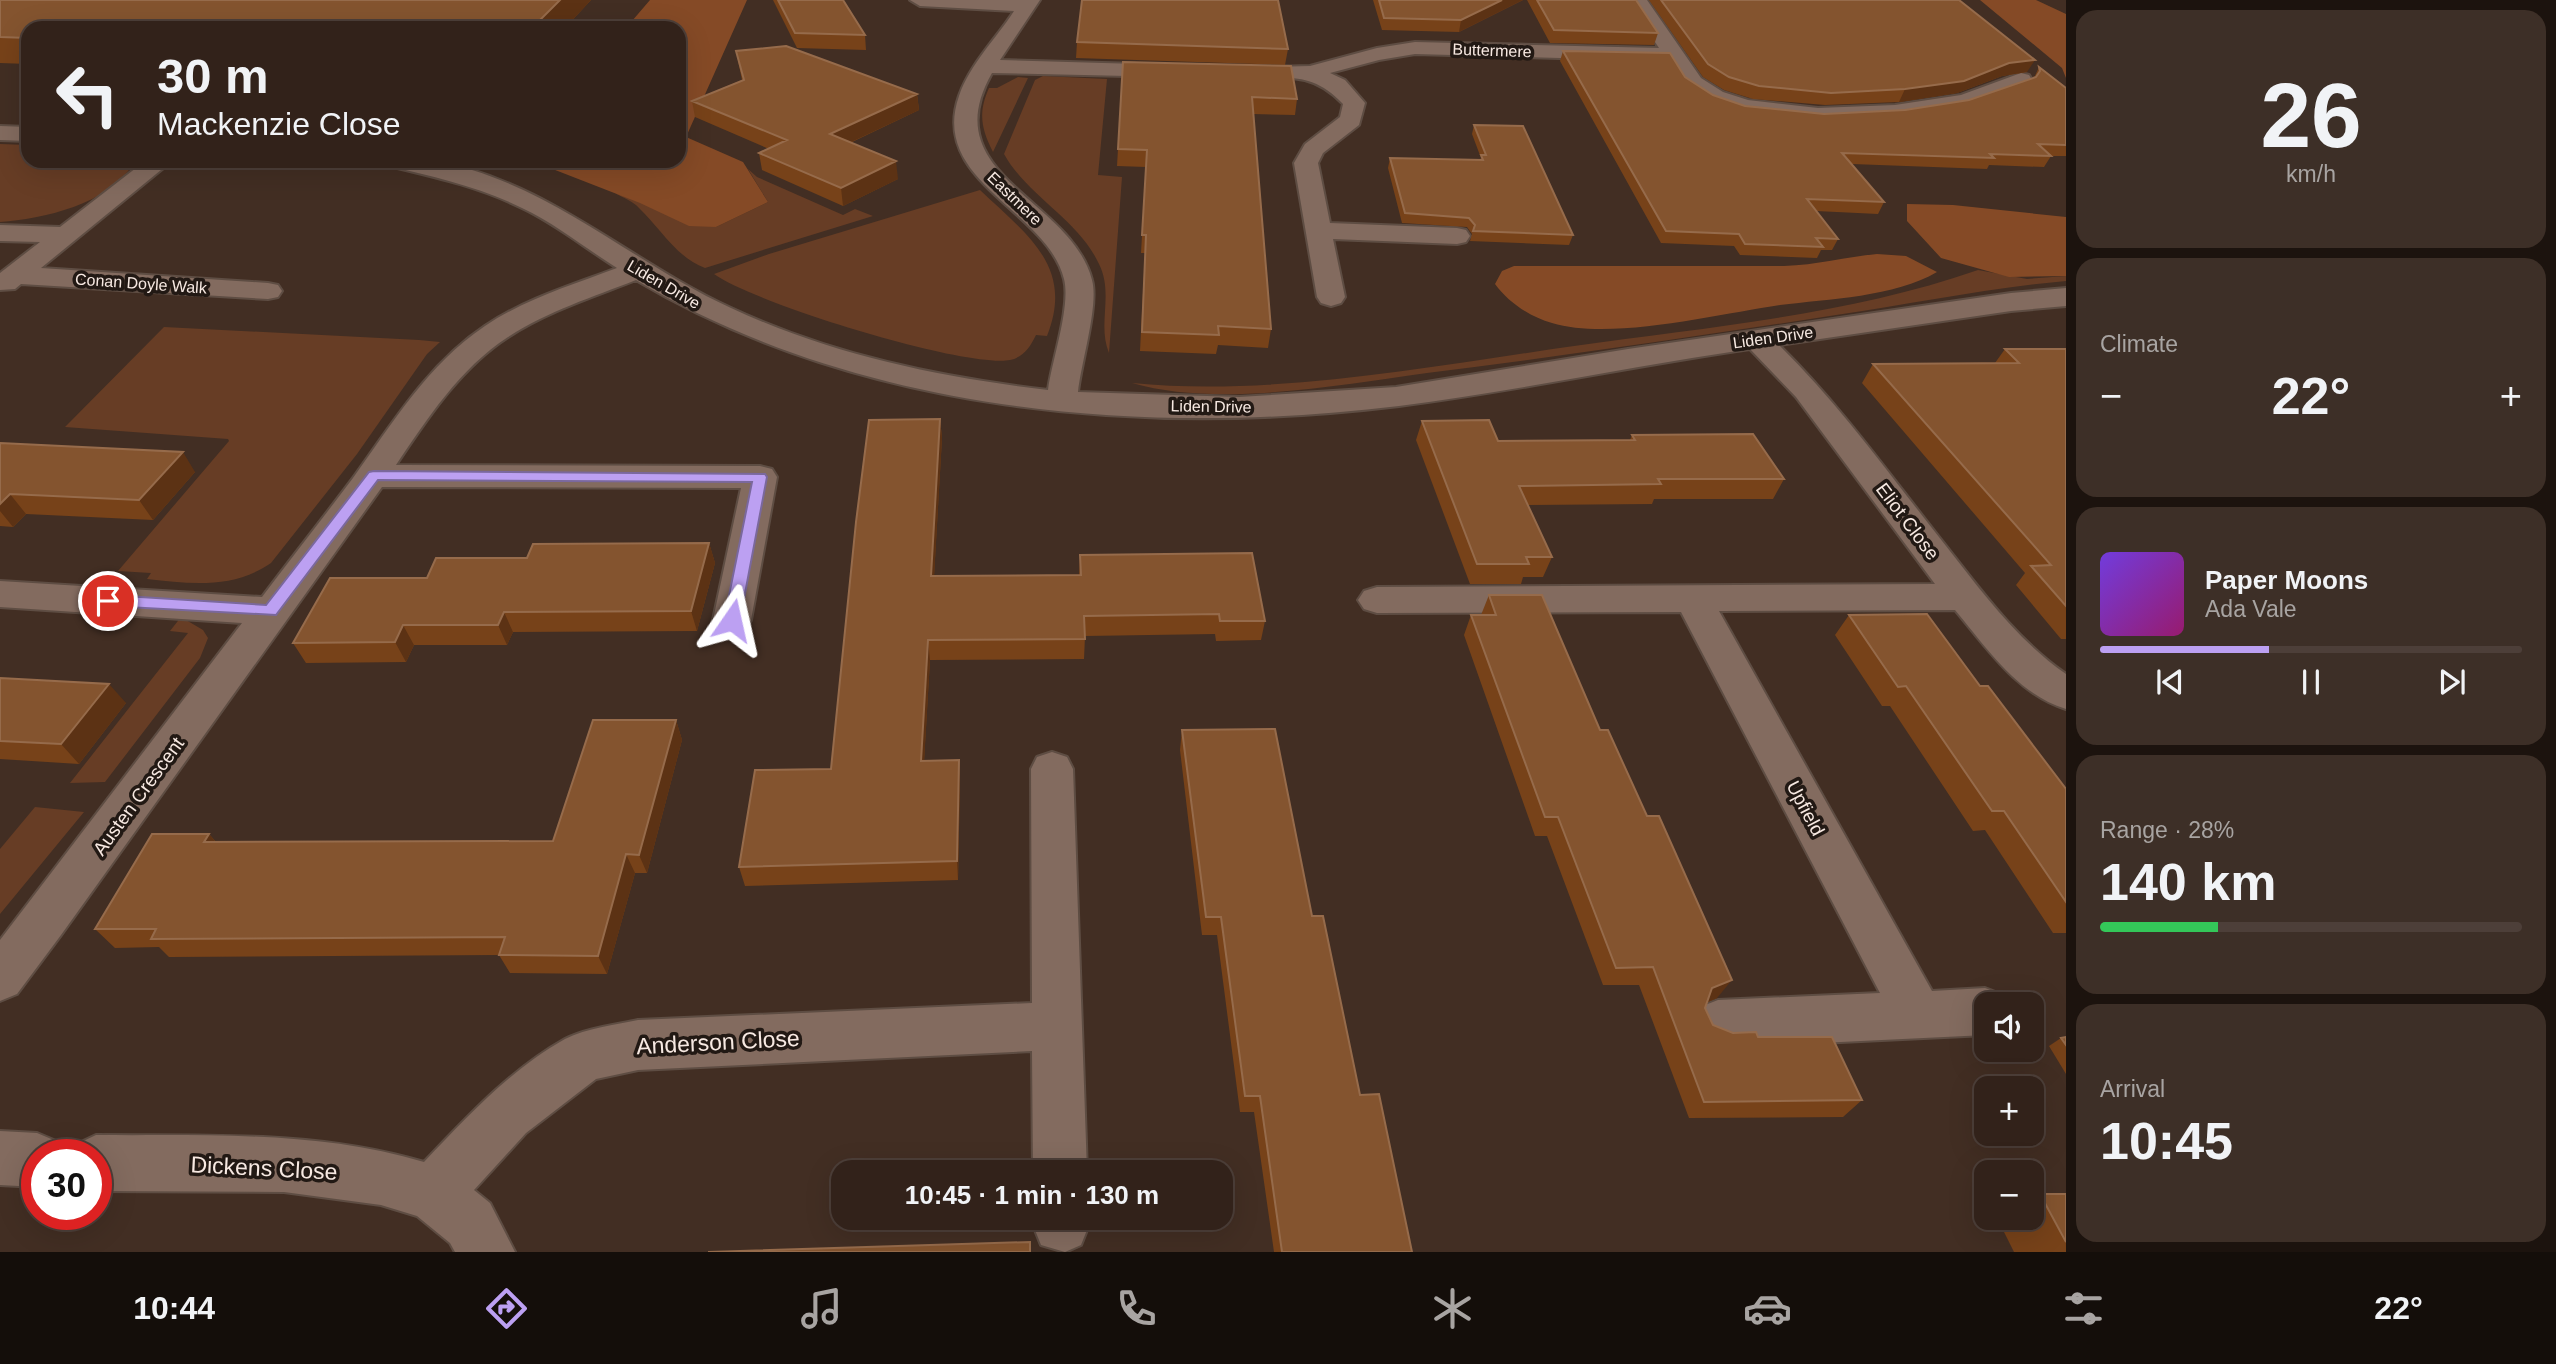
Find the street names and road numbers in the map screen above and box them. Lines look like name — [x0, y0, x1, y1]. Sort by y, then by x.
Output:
street label: Buttermere — [1452, 41, 1532, 60]
street label: Eastmere — [984, 168, 1045, 228]
street label: Liden Drive — [624, 257, 703, 312]
street label: Conan Doyle Walk — [75, 270, 208, 297]
street label: Liden Drive — [1732, 323, 1814, 352]
street label: Liden Drive — [1170, 397, 1252, 416]
street label: Eliot Close — [1872, 479, 1943, 564]
street label: Austen Crescent — [89, 733, 189, 859]
street label: Upfield — [1782, 777, 1829, 839]
street label: Anderson Close — [636, 1025, 800, 1059]
street label: Dickens Close — [190, 1151, 338, 1185]

